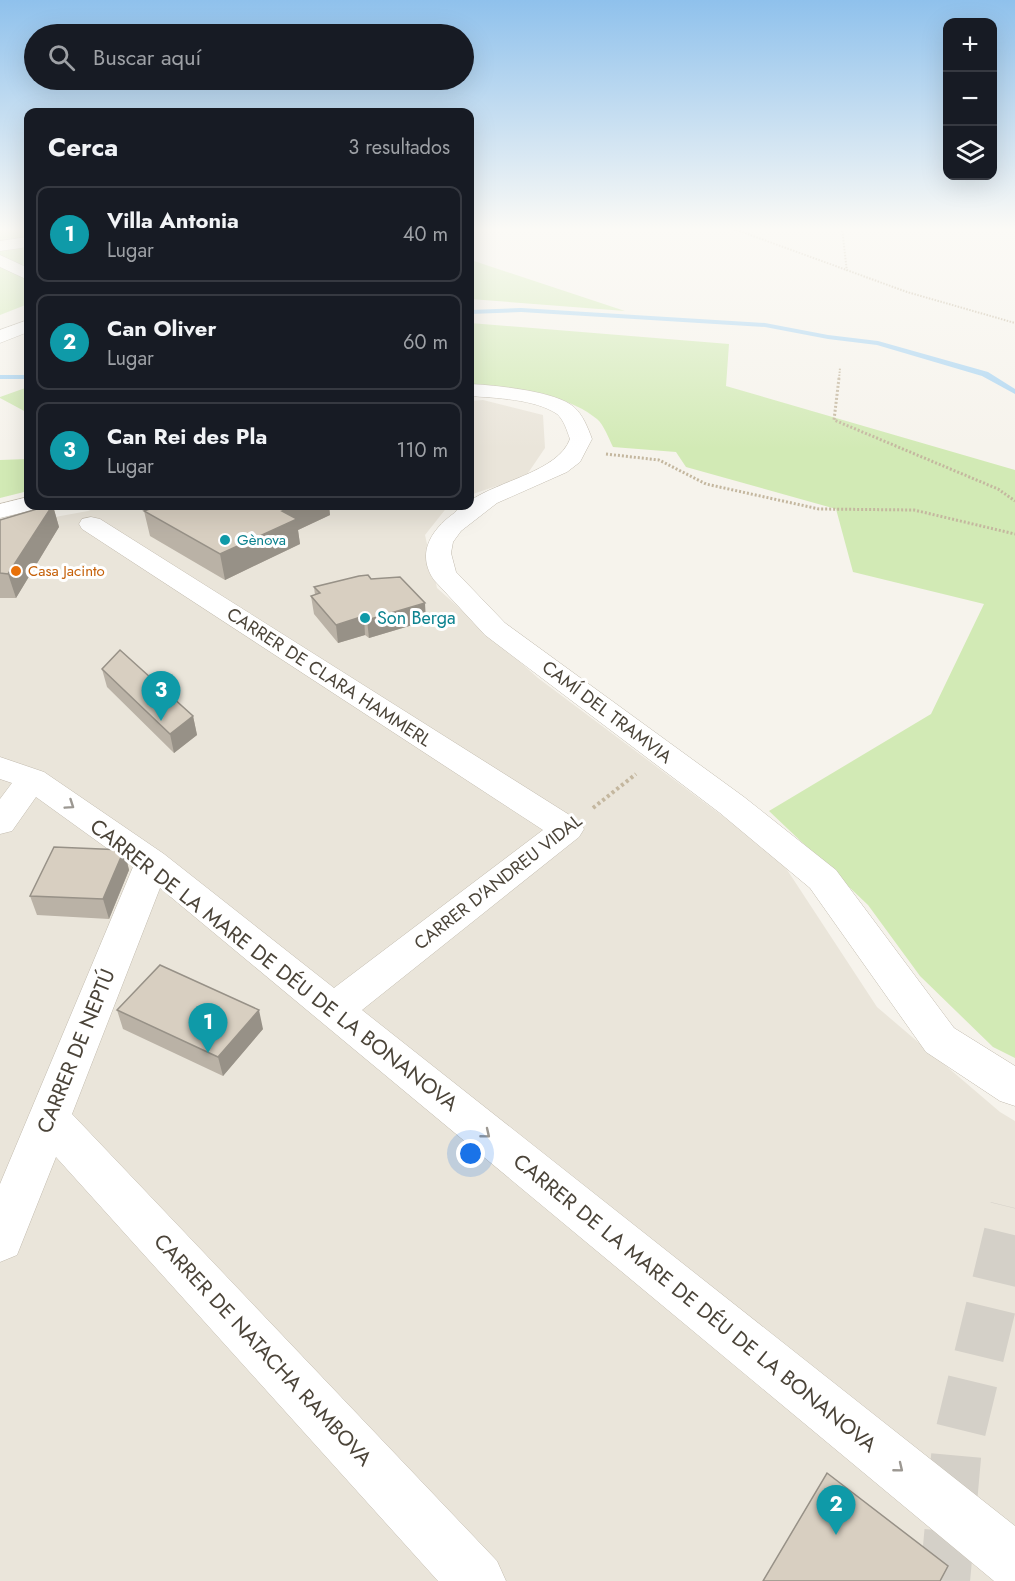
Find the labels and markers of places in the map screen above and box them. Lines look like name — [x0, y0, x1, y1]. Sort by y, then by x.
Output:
place label: Gènova — [237, 529, 286, 551]
marker: Gènova — [218, 533, 232, 547]
place label: Casa Jacinto — [28, 560, 105, 582]
marker: Casa Jacinto — [9, 564, 23, 578]
place label: Son Berga — [377, 605, 456, 631]
marker: Son Berga — [358, 611, 372, 625]
pin: 3 — [142, 672, 180, 721]
pin: 1 — [188, 1004, 228, 1053]
pin: 2 — [816, 1486, 856, 1535]

